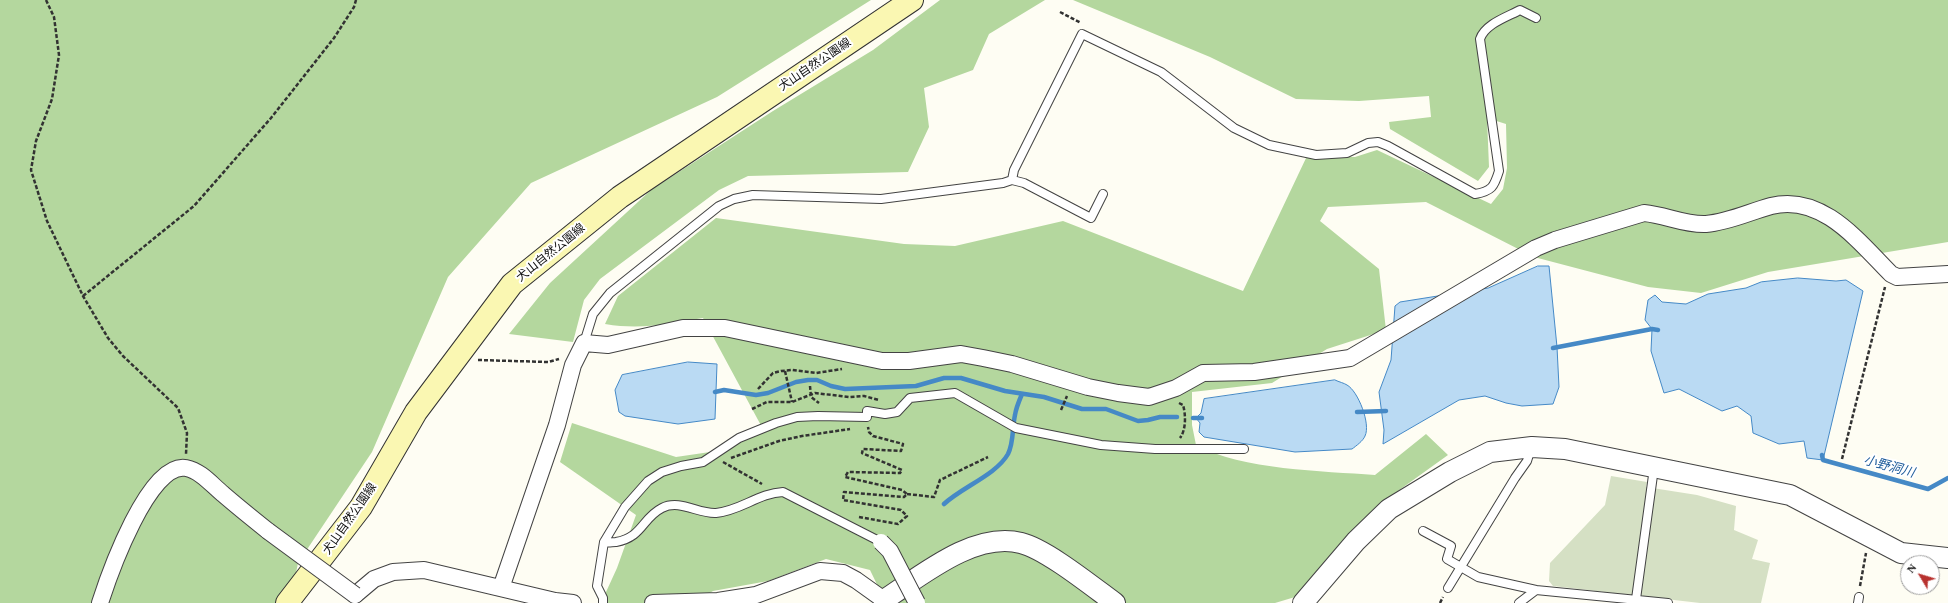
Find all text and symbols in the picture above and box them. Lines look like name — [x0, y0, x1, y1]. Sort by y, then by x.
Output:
street label: 犬山自然公園線 — [776, 36, 854, 94]
street label: 犬山自然公園線 — [514, 221, 588, 285]
water label: 小野洞川 — [1862, 453, 1916, 481]
street label: 犬山自然公園線 — [320, 480, 380, 558]
north arrow — [1900, 555, 1940, 595]
text: N — [1904, 561, 1919, 575]

